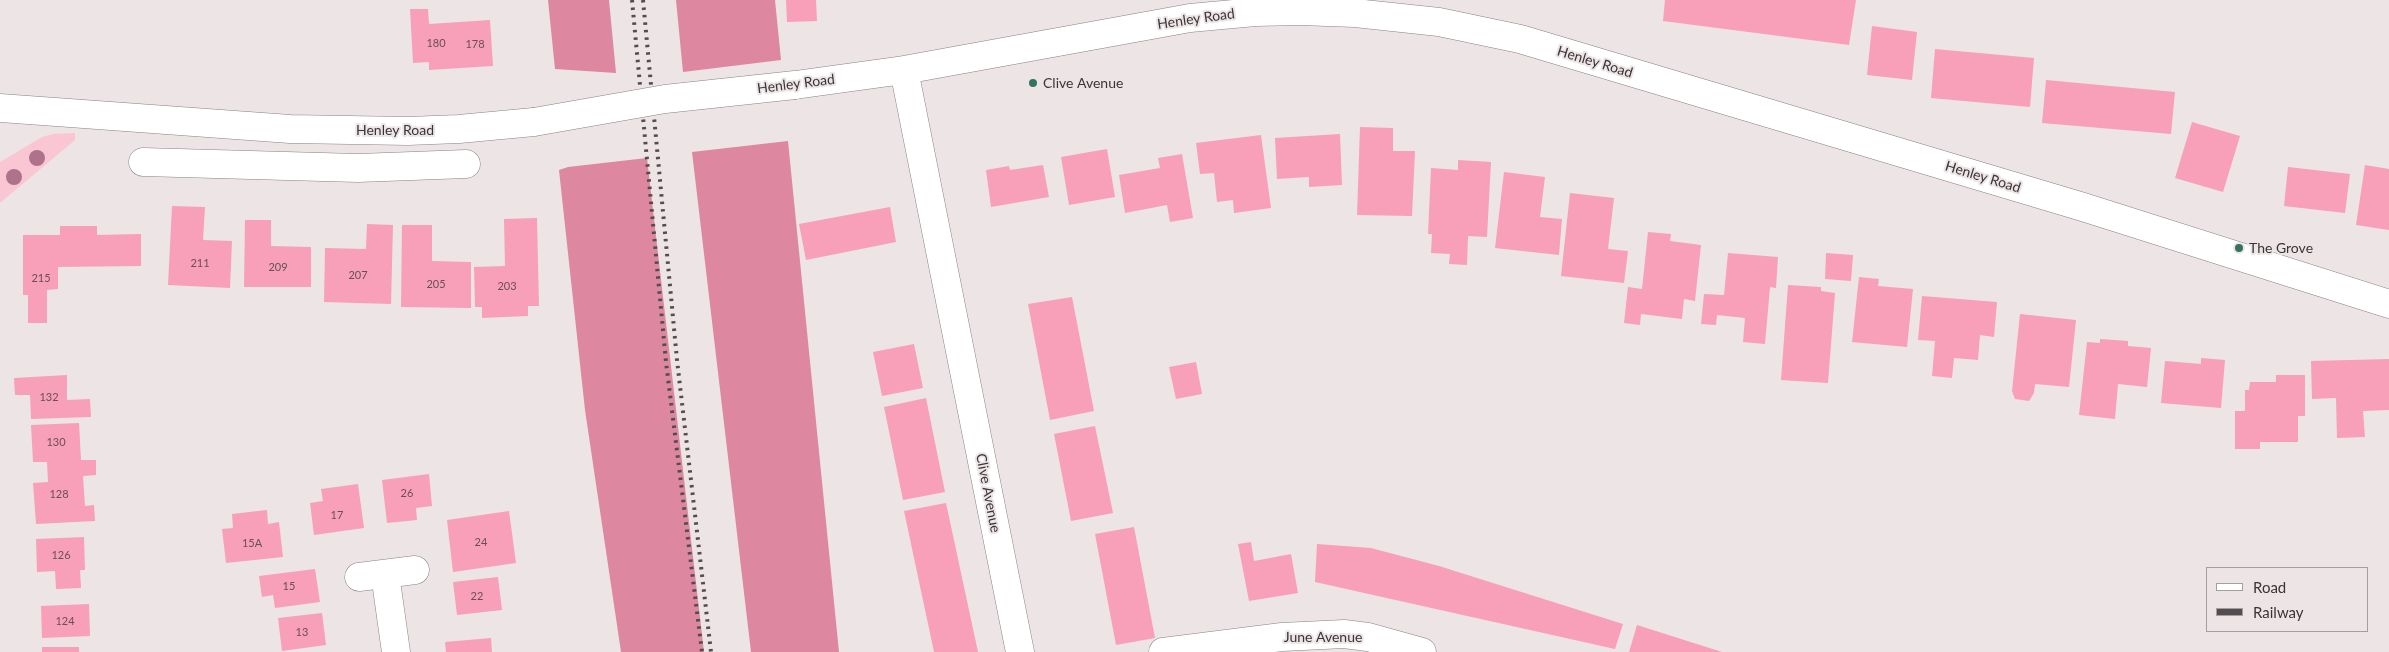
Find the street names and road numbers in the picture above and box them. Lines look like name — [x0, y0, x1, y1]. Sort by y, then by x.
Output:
street label: Henley Road — [1156, 5, 1236, 33]
street label: Henley Road — [1555, 43, 1635, 81]
street label: Henley Road — [756, 71, 836, 97]
street label: Henley Road — [356, 122, 434, 138]
street label: Henley Road — [1943, 158, 2023, 196]
street label: Clive Avenue — [972, 452, 1004, 534]
street label: June Avenue — [1284, 629, 1362, 645]

